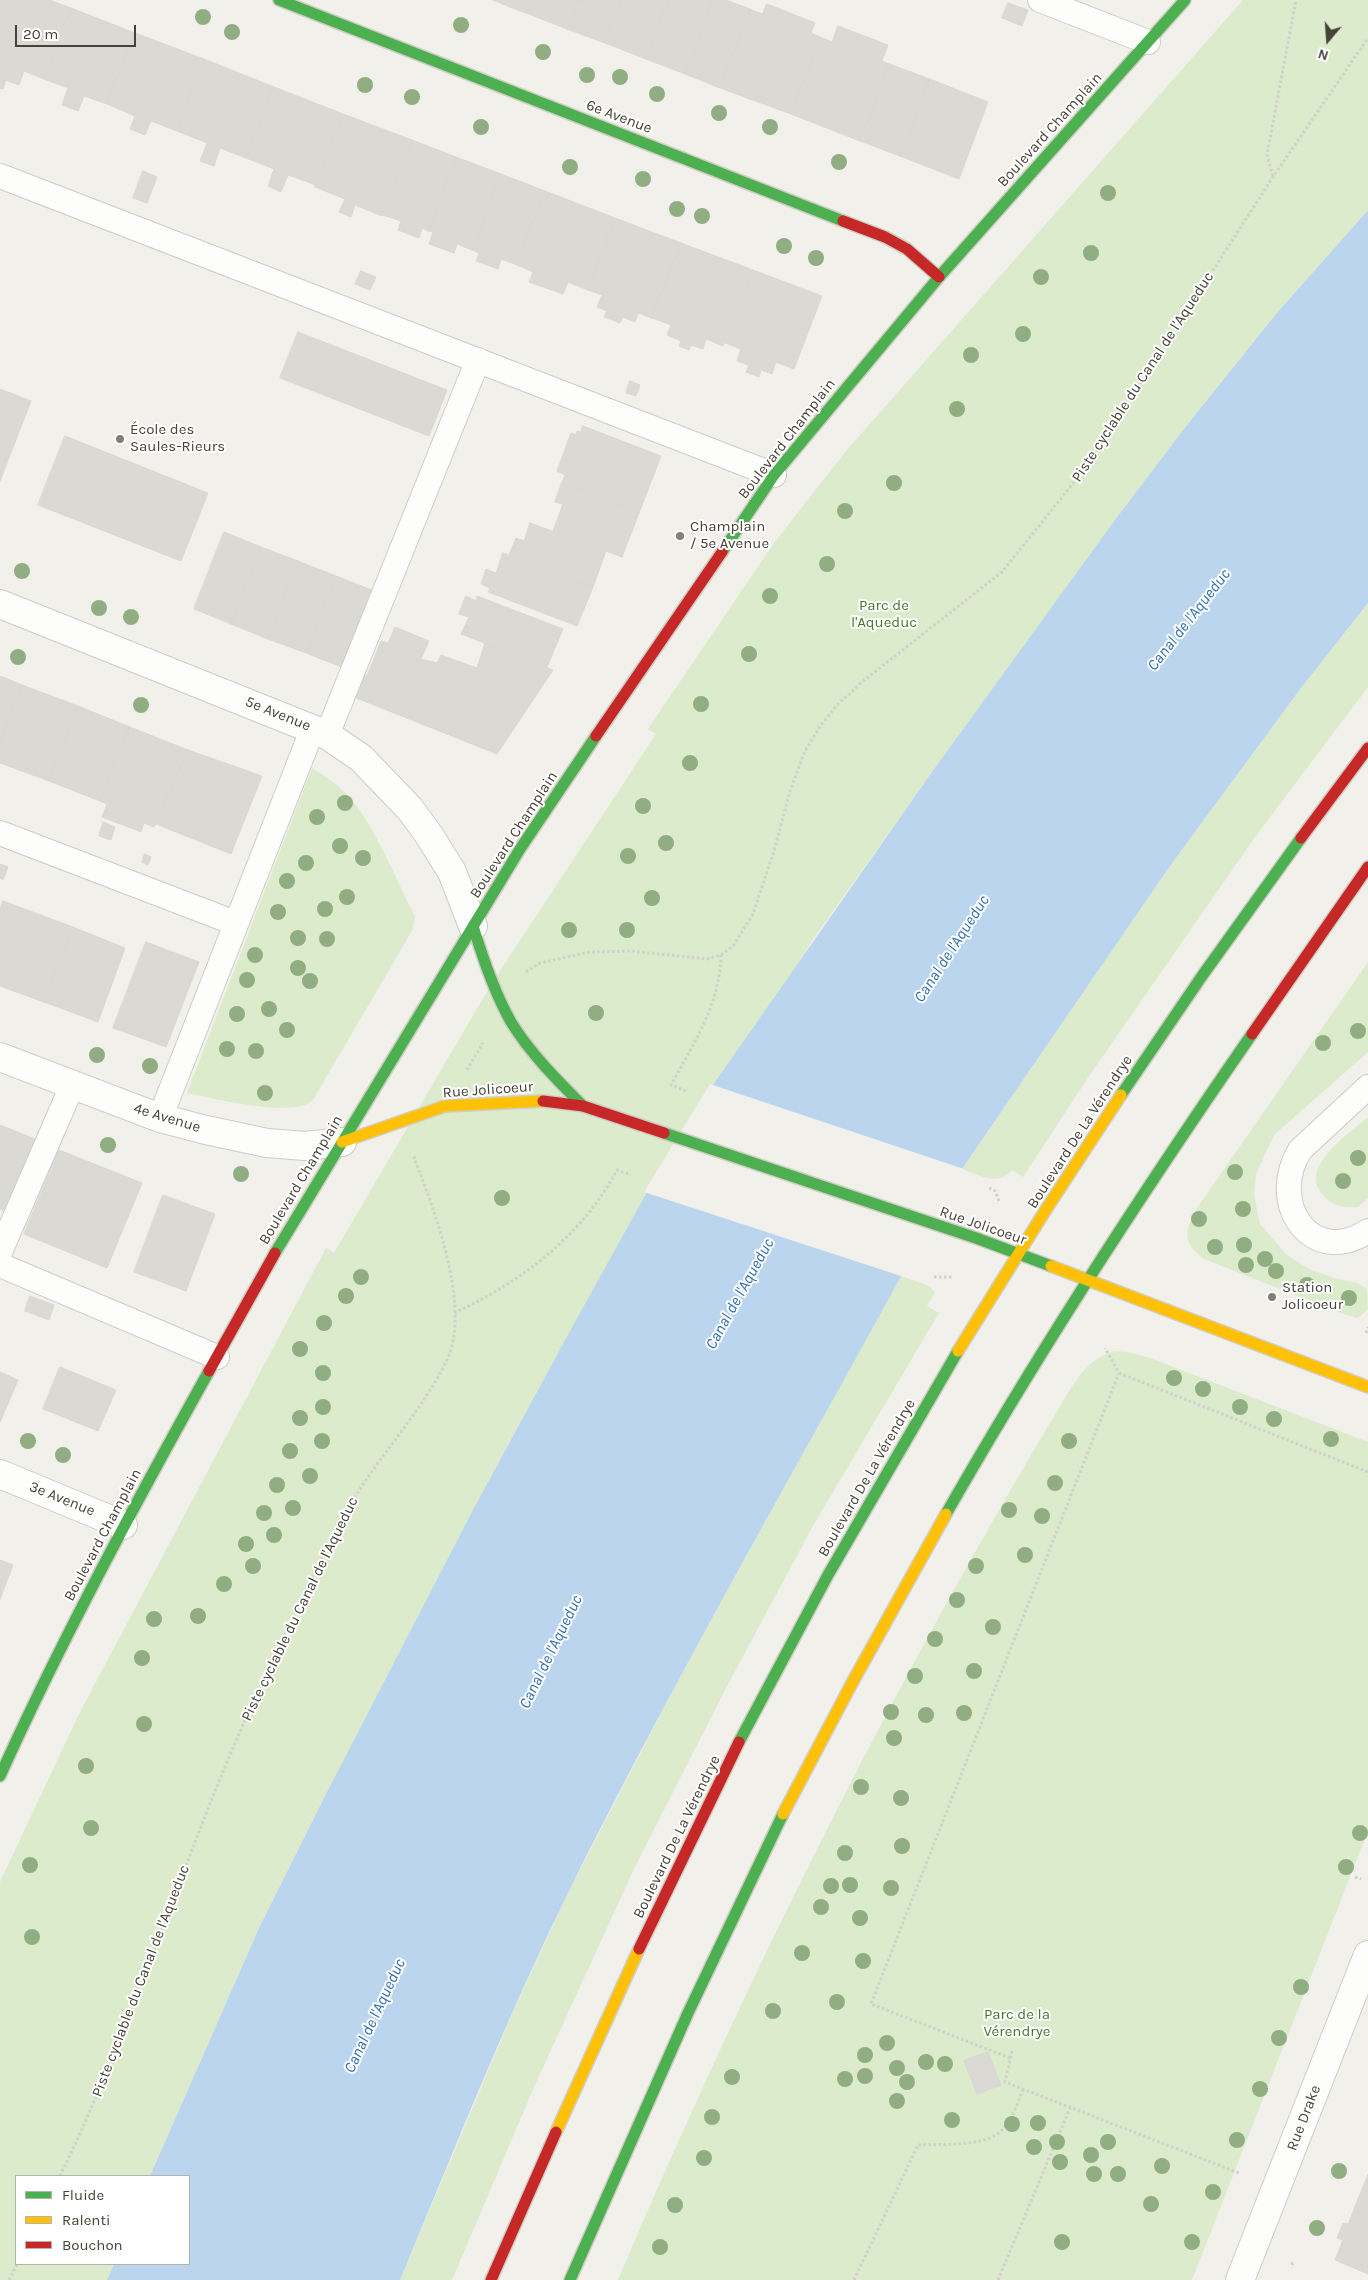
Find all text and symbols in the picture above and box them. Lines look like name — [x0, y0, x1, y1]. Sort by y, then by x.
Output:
scale bar — [18, 15, 139, 47]
north arrow — [1303, 15, 1353, 65]
text: 20 m — [23, 25, 58, 43]
text: N — [1316, 45, 1331, 64]
street label: Boulevard Champlain — [994, 69, 1106, 191]
street label: 6e Avenue — [583, 96, 655, 138]
street label: Piste cyclable du Canal de l'Aqueduc — [1068, 268, 1218, 486]
street label: Boulevard Champlain — [735, 375, 839, 503]
place label: École des Saules-Rieurs — [130, 421, 225, 456]
marker: École des Saules-Rieurs — [114, 433, 126, 445]
place label: Champlain / 5e Avenue — [690, 518, 769, 553]
marker: Champlain / 5e Avenue — [674, 530, 686, 542]
water label: Canal de l'Aqueduc — [1143, 565, 1235, 675]
park label: Parc de l'Aqueduc — [851, 597, 917, 632]
street label: 5e Avenue — [243, 693, 313, 735]
street label: Boulevard Champlain — [466, 768, 562, 902]
water label: Canal de l'Aqueduc — [910, 892, 994, 1006]
street label: Boulevard De La Vérendrye — [1024, 1052, 1136, 1212]
street label: Rue Jolicoeur — [442, 1078, 534, 1102]
street label: 4e Avenue — [131, 1099, 203, 1137]
street label: Boulevard Champlain — [255, 1112, 347, 1248]
street label: Rue Jolicoeur — [937, 1203, 1029, 1249]
water label: Canal de l'Aqueduc — [702, 1235, 778, 1353]
place label: Station Jolicoeur — [1282, 1279, 1343, 1314]
marker: Station Jolicoeur — [1266, 1291, 1278, 1303]
street label: Boulevard De La Vérendrye — [814, 1396, 920, 1560]
street label: Boulevard Champlain — [60, 1466, 146, 1604]
street label: 3e Avenue — [26, 1478, 98, 1520]
street label: Piste cyclable du Canal de l'Aqueduc — [238, 1494, 362, 1724]
water label: Canal de l'Aqueduc — [515, 1592, 587, 1712]
street label: Boulevard De La Vérendrye — [630, 1753, 724, 1921]
street label: Piste cyclable du Canal de l'Aqueduc — [88, 1862, 194, 2100]
water label: Canal de l'Aqueduc — [340, 1956, 410, 2076]
park label: Parc de la Vérendrye — [984, 2006, 1050, 2041]
street label: Rue Drake — [1283, 2082, 1325, 2154]
legend — [15, 2175, 190, 2265]
text: Fluide — [62, 2186, 104, 2204]
text: Ralenti — [62, 2211, 111, 2229]
text: Bouchon — [62, 2236, 123, 2254]

